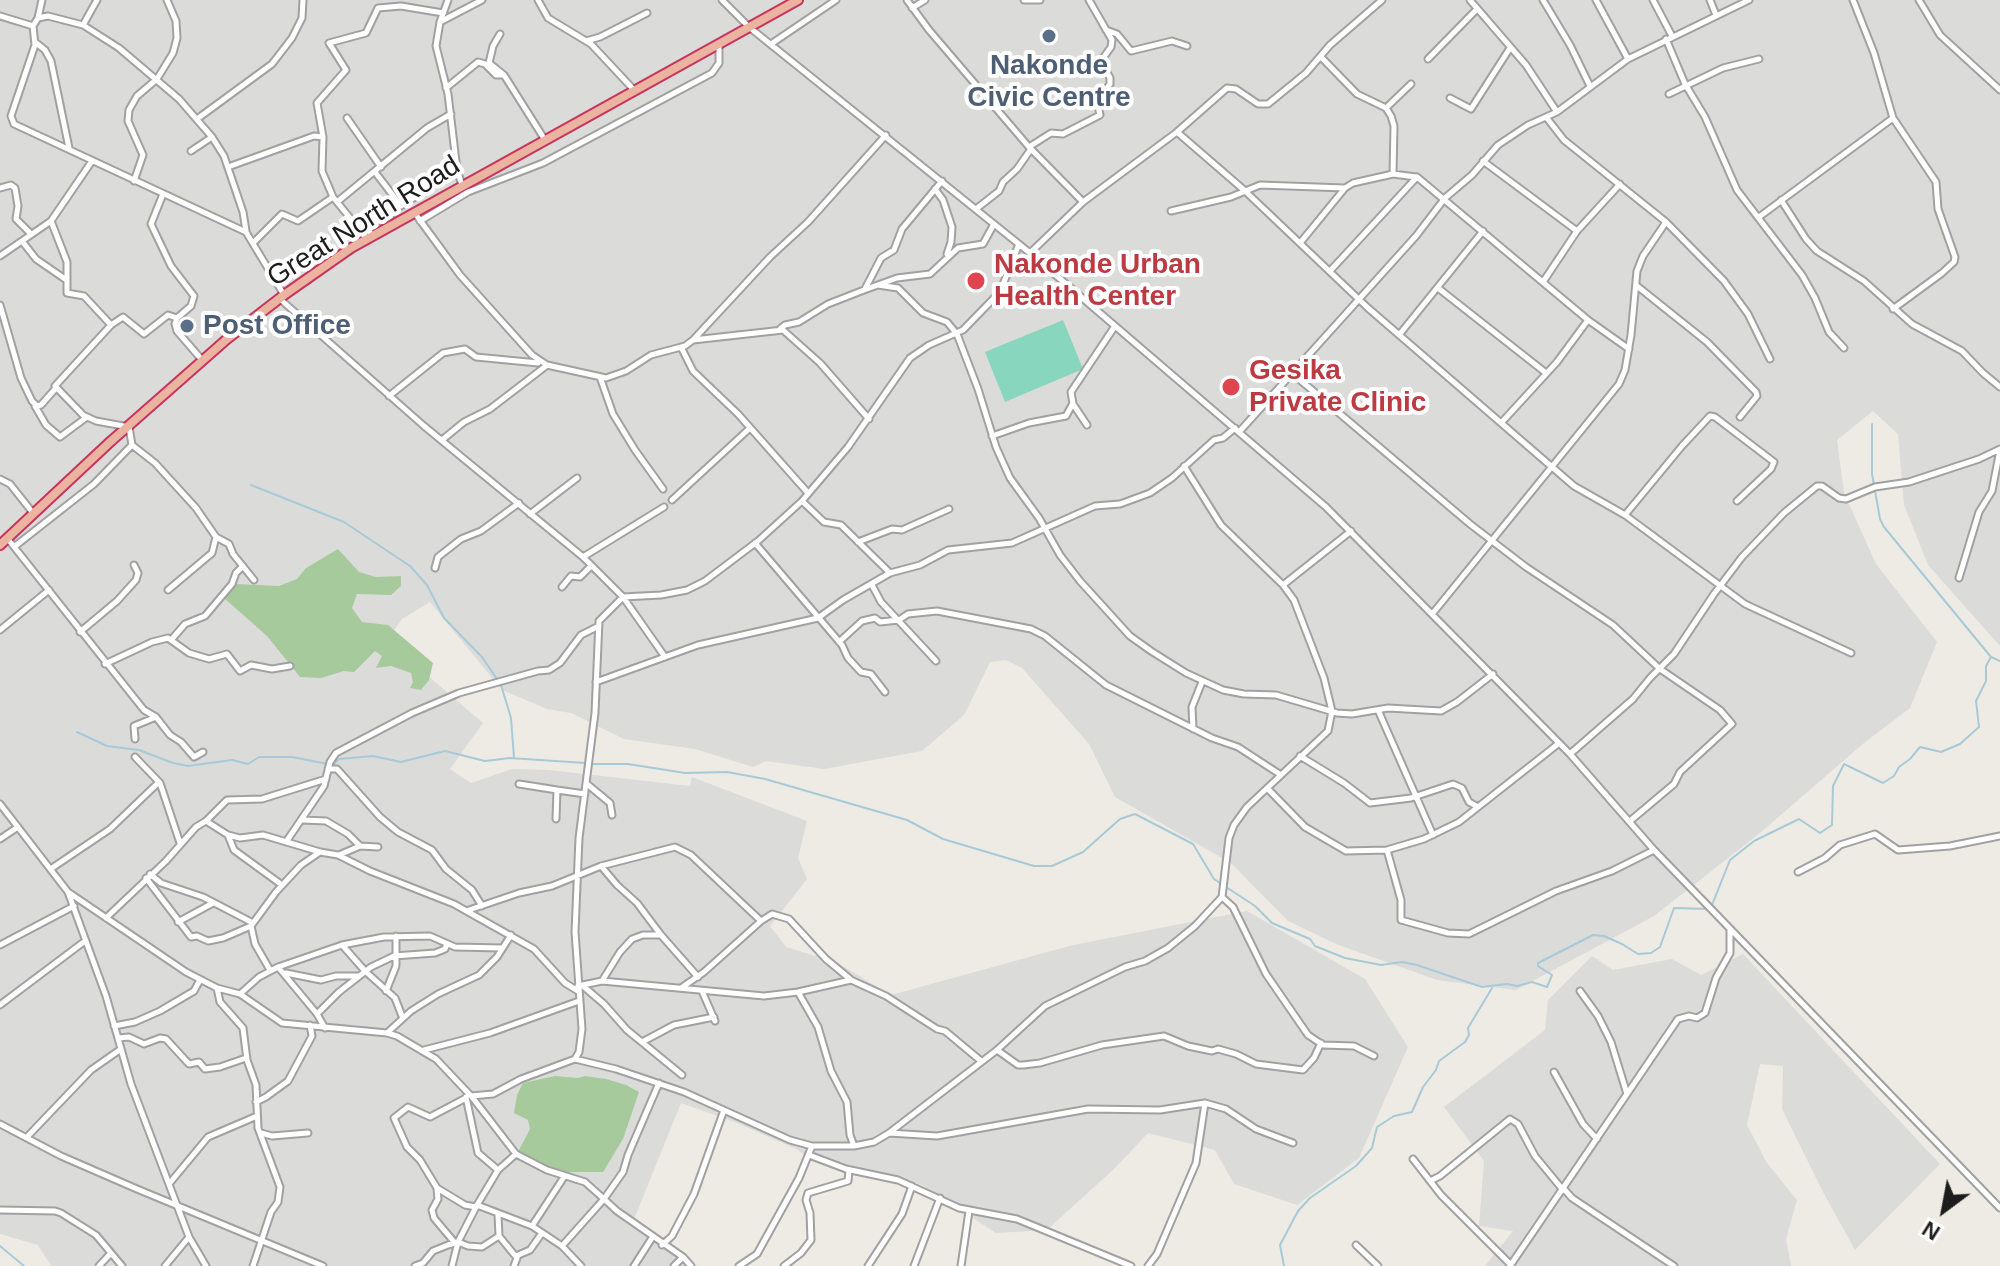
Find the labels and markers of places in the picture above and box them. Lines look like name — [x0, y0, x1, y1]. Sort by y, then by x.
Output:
marker: Nakonde Civic Centre — [1040, 27, 1058, 45]
place label: Nakonde Civic Centre — [967, 49, 1131, 115]
place label: Nakonde Urban Health Center — [994, 248, 1201, 314]
marker: Nakonde Urban Health Center — [965, 270, 987, 292]
place label: Post Office — [203, 309, 351, 343]
marker: Post Office — [178, 317, 196, 335]
place label: Gesika Private Clinic — [1249, 354, 1426, 420]
marker: Gesika Private Clinic — [1220, 376, 1242, 398]

